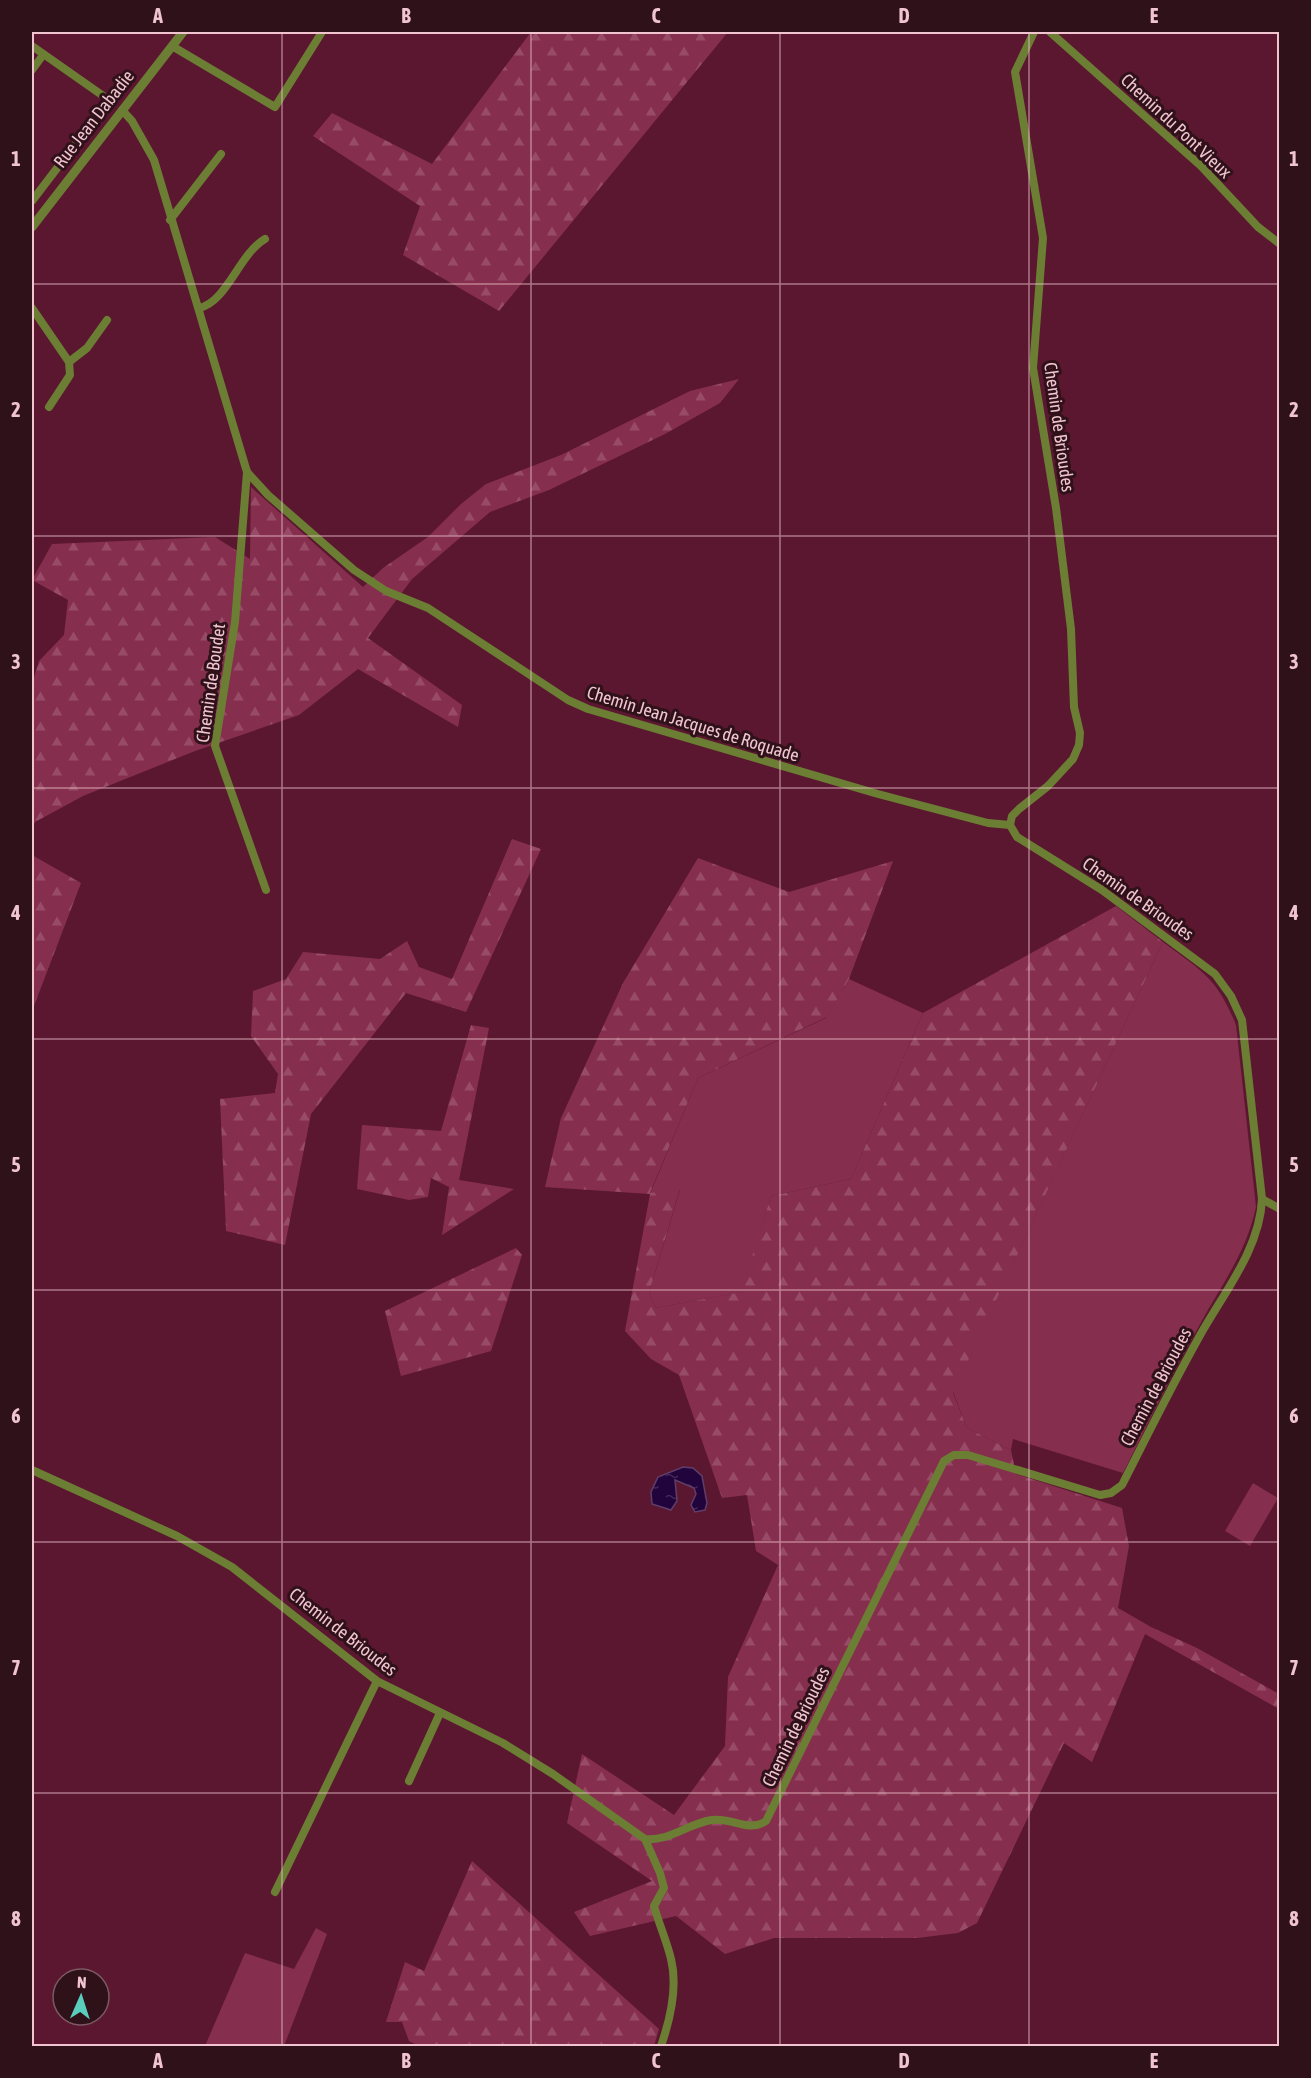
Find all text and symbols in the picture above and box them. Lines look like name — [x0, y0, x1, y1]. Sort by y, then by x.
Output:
text: A — [152, 4, 163, 27]
text: B — [401, 4, 411, 27]
text: C — [652, 4, 661, 27]
text: D — [898, 4, 910, 27]
text: E — [1150, 4, 1159, 27]
street label: Rue Jean Dabadie — [49, 66, 138, 172]
street label: Chemin du Pont Vieux — [1117, 69, 1236, 182]
text: 1 — [11, 147, 21, 170]
text: 1 — [1289, 147, 1299, 170]
street label: Chemin de Brioudes — [1040, 361, 1079, 493]
text: 2 — [11, 398, 21, 421]
text: 2 — [1289, 398, 1299, 421]
street label: Chemin de Boudet — [192, 622, 229, 744]
text: 3 — [11, 650, 21, 673]
text: 3 — [1289, 650, 1299, 673]
street label: Chemin Jean Jacques de Roquade — [585, 681, 802, 766]
street label: Chemin de Brioudes — [1079, 853, 1198, 945]
text: 4 — [10, 901, 21, 924]
text: 4 — [1288, 901, 1299, 924]
text: 5 — [11, 1153, 21, 1176]
text: 5 — [1289, 1153, 1299, 1176]
street label: Chemin de Brioudes — [1116, 1324, 1196, 1449]
text: 6 — [11, 1404, 21, 1427]
text: 6 — [1289, 1404, 1299, 1427]
street label: Chemin de Brioudes — [285, 1583, 401, 1680]
text: 7 — [11, 1656, 21, 1679]
text: 7 — [1289, 1656, 1299, 1679]
street label: Chemin de Brioudes — [757, 1663, 834, 1790]
text: 8 — [11, 1907, 21, 1930]
text: 8 — [1289, 1907, 1299, 1930]
north arrow — [51, 1967, 111, 2027]
text: N — [77, 1973, 87, 1991]
text: A — [152, 2049, 163, 2072]
text: B — [401, 2049, 411, 2072]
text: C — [652, 2049, 661, 2072]
text: D — [898, 2049, 910, 2072]
text: E — [1150, 2049, 1159, 2072]

